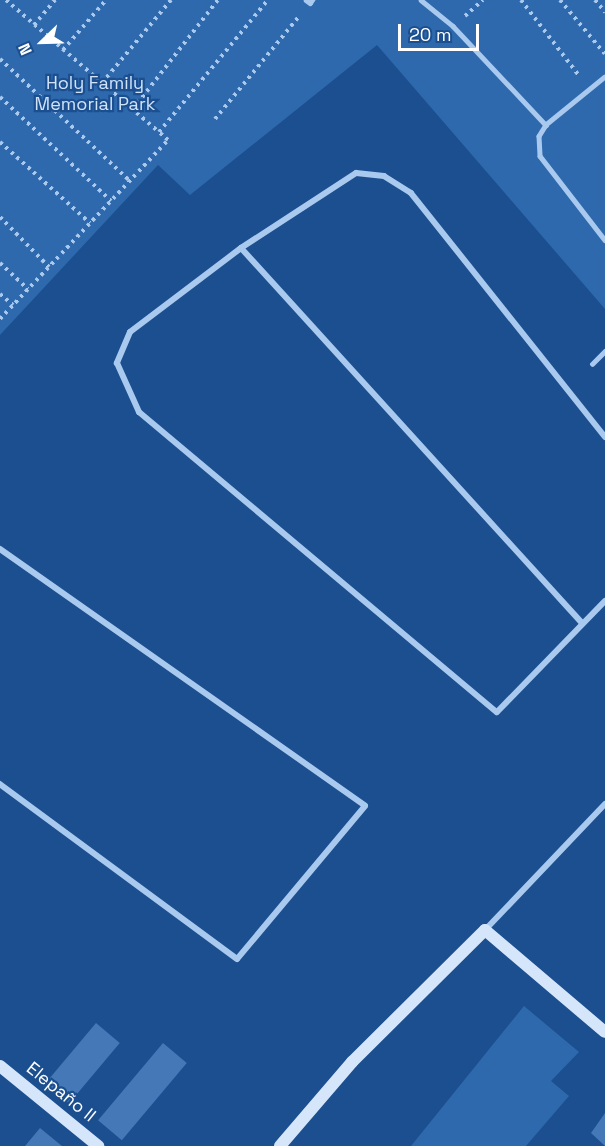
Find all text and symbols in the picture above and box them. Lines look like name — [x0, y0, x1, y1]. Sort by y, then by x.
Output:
north arrow — [12, 12, 72, 72]
scale bar — [401, 12, 482, 50]
text: 20 m — [409, 23, 452, 46]
text: N — [13, 40, 37, 58]
park label: Holy Family Memorial Park — [35, 73, 155, 116]
street label: Elepaño II — [22, 1058, 100, 1126]

